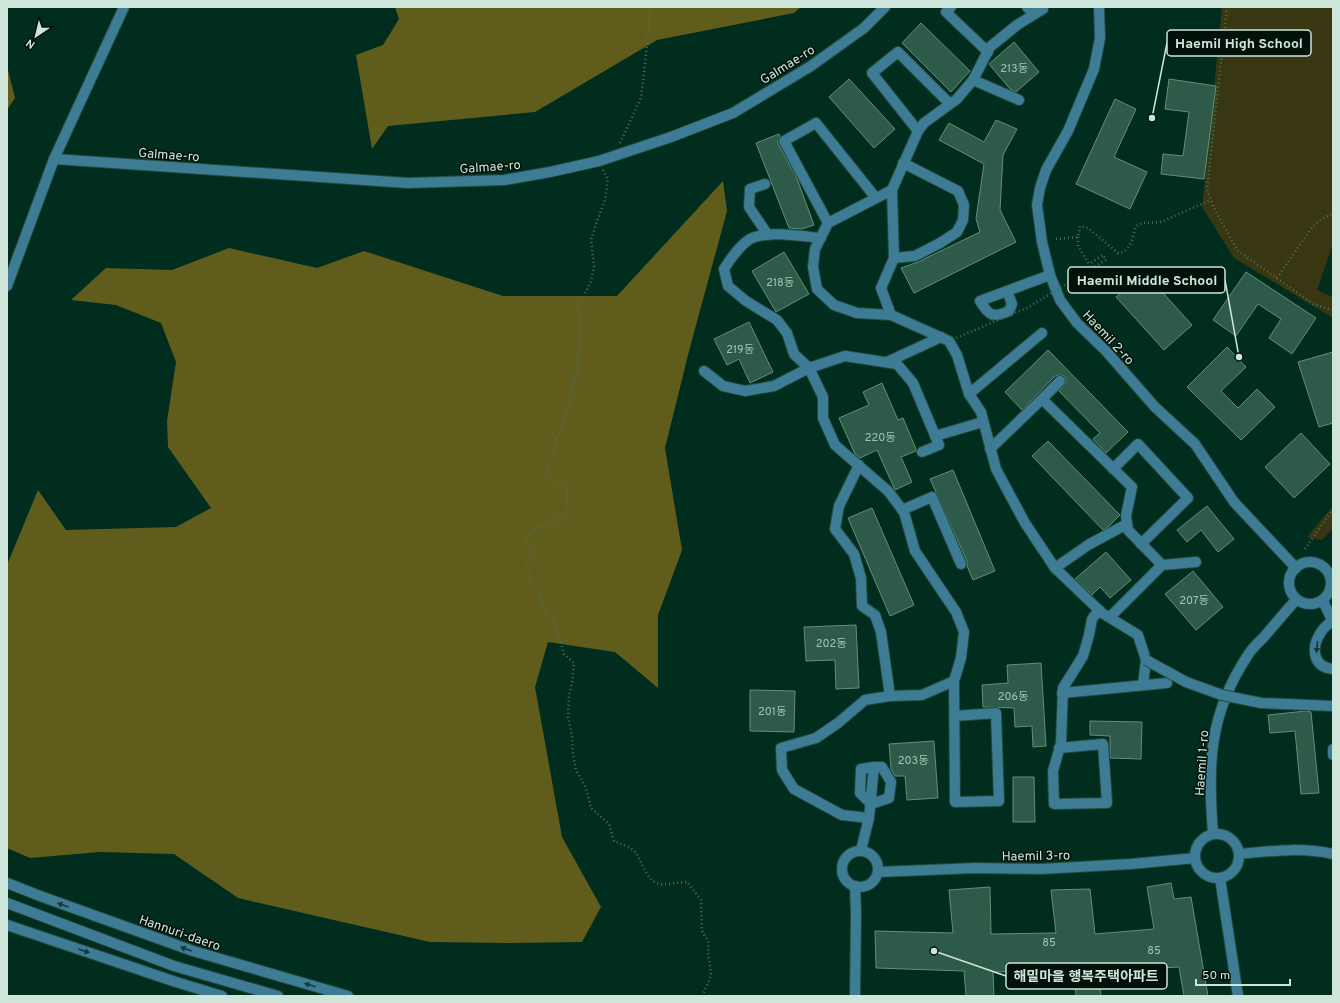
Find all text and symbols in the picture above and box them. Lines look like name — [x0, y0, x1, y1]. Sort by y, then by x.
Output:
north arrow — [16, 16, 56, 56]
callout: Haemil High School — [1167, 30, 1311, 56]
text: N — [24, 35, 38, 51]
text: Haemil High School — [1175, 36, 1303, 53]
street label: Galmae-ro — [758, 43, 818, 89]
house number: 213동 — [1000, 62, 1028, 76]
street label: Galmae-ro — [138, 146, 200, 166]
street label: Galmae-ro — [459, 158, 521, 178]
callout: Haemil Middle School — [1068, 267, 1225, 293]
text: Haemil Middle School — [1077, 273, 1217, 290]
house number: 218동 — [766, 276, 794, 290]
street label: Haemil 2-ro — [1078, 308, 1137, 369]
house number: 219동 — [726, 343, 754, 357]
house number: 220동 — [865, 431, 895, 445]
house number: 207동 — [1179, 594, 1209, 608]
house number: 202동 — [816, 637, 846, 651]
one-way arrow — [1313, 641, 1320, 653]
house number: 206동 — [998, 690, 1028, 704]
house number: 201동 — [758, 705, 786, 719]
street label: Haemil 1-ro — [1193, 730, 1213, 797]
house number: 203동 — [898, 754, 928, 768]
street label: Haemil 3-ro — [1002, 848, 1070, 866]
one-way arrow — [57, 901, 69, 907]
street label: Hannuri-daero — [137, 912, 222, 955]
house number: 85 — [1042, 936, 1056, 950]
house number: 85 — [1147, 944, 1161, 958]
one-way arrow — [179, 945, 191, 951]
one-way arrow — [78, 948, 90, 954]
scale bar — [1196, 961, 1290, 987]
callout: 해밀마을 행복주택아파트 — [1006, 963, 1167, 989]
text: 50 m — [1202, 968, 1230, 984]
text: 해밀마을 행복주택아파트 — [1013, 969, 1159, 986]
one-way arrow — [304, 982, 316, 988]

